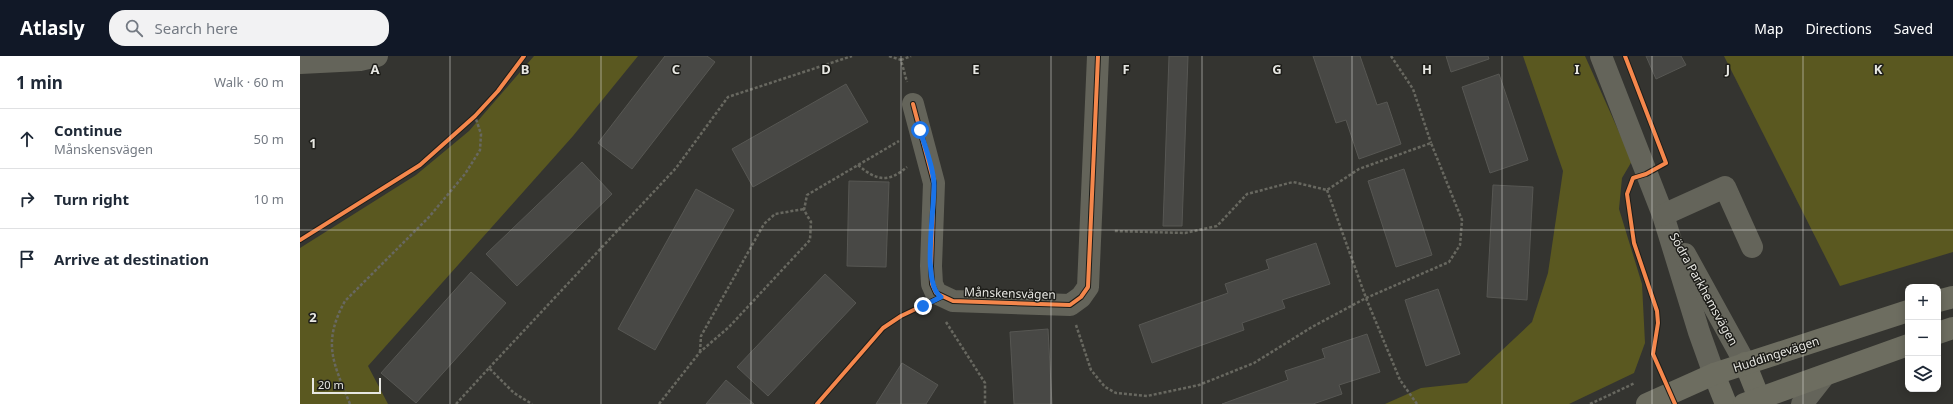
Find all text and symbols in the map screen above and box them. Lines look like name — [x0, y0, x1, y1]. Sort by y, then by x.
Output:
search box — [109, 10, 389, 46]
text: Atlasly — [20, 15, 85, 41]
icon: search — [123, 17, 145, 39]
text: Search here — [155, 18, 238, 38]
text: Map — [1754, 19, 1783, 38]
text: Directions — [1805, 19, 1872, 38]
text: Saved — [1894, 19, 1933, 38]
text: A — [371, 60, 380, 78]
text: B — [521, 60, 529, 78]
text: C — [672, 60, 680, 78]
text: D — [821, 60, 831, 78]
text: E — [972, 60, 980, 78]
text: F — [1122, 60, 1130, 78]
text: G — [1272, 60, 1282, 78]
text: H — [1422, 60, 1432, 78]
text: I — [1574, 60, 1580, 78]
text: J — [1725, 60, 1730, 78]
text: K — [1874, 60, 1883, 78]
text: 1 min — [16, 71, 63, 94]
text: Walk · 60 m — [214, 73, 284, 91]
text: Continue — [54, 120, 122, 140]
route start — [911, 121, 929, 139]
icon: ahead — [16, 128, 38, 150]
text: 50 m — [254, 130, 284, 148]
text: 1 — [309, 134, 317, 152]
text: Månskensvägen — [54, 140, 153, 158]
icon: right — [16, 188, 38, 210]
text: Turn right — [54, 189, 129, 209]
text: 10 m — [254, 190, 284, 208]
street label: Södra Parkhemsvägen — [1666, 229, 1742, 349]
icon: arrive — [16, 248, 38, 270]
text: Arrive at destination — [54, 249, 209, 269]
street label: Månskensvägen — [964, 283, 1056, 303]
map controls — [1905, 284, 1941, 392]
button: + — [1905, 284, 1941, 320]
route end — [914, 297, 932, 315]
text: 2 — [309, 308, 317, 326]
button: − — [1905, 320, 1941, 356]
street label: Huddingevägen — [1731, 332, 1821, 376]
button: layers — [1905, 356, 1941, 392]
scale bar — [312, 376, 381, 395]
text: 20 m — [318, 377, 344, 392]

